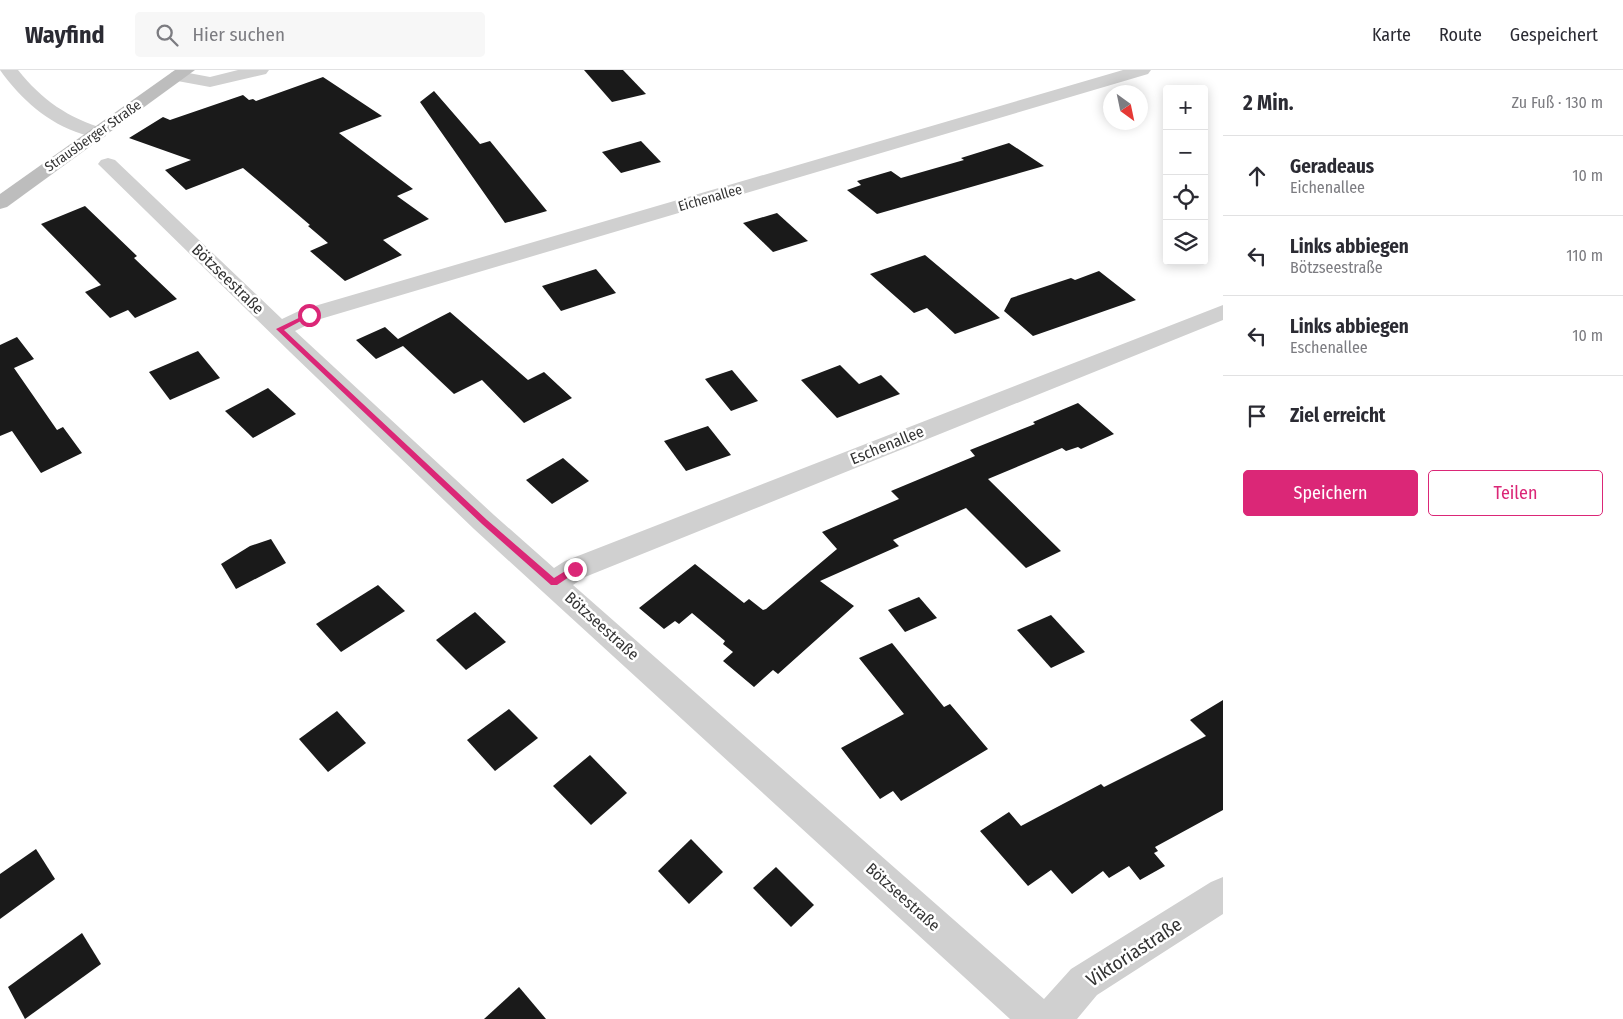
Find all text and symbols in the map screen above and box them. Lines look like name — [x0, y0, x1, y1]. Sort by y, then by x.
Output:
search box — [135, 12, 485, 57]
text: Wayfind — [25, 21, 105, 49]
icon: search — [153, 21, 181, 49]
text: Hier suchen — [193, 23, 285, 46]
text: Karte — [1372, 24, 1411, 46]
text: Route — [1439, 24, 1482, 46]
text: Gespeichert — [1510, 24, 1598, 46]
north arrow — [1103, 85, 1148, 130]
map controls — [1163, 85, 1208, 265]
button: + — [1163, 85, 1208, 130]
text: 2 Min. — [1243, 90, 1293, 116]
text: Zu Fuß · 130 m — [1512, 93, 1603, 112]
street label: Strausberger Straße — [41, 96, 145, 176]
button: − — [1163, 130, 1208, 175]
text: Geradeaus — [1290, 155, 1374, 178]
icon: ahead — [1243, 162, 1271, 190]
text: 10 m — [1572, 166, 1603, 185]
button: locate — [1163, 175, 1208, 220]
text: Eichenallee — [1290, 178, 1365, 197]
street label: Eichenallee — [676, 181, 744, 215]
button: layers — [1163, 220, 1208, 265]
text: Links abbiegen — [1290, 235, 1409, 258]
street label: Bötzseestraße — [188, 240, 268, 318]
icon: left — [1243, 242, 1271, 270]
text: 110 m — [1566, 246, 1603, 265]
text: Bötzseestraße — [1290, 258, 1383, 277]
route start — [298, 304, 321, 327]
text: Links abbiegen — [1290, 315, 1409, 338]
icon: left — [1243, 322, 1271, 350]
text: 10 m — [1572, 326, 1603, 345]
text: Eschenallee — [1290, 338, 1368, 357]
icon: arrive — [1243, 402, 1271, 430]
text: Ziel erreicht — [1290, 404, 1386, 427]
street label: Eschenallee — [847, 422, 927, 468]
button: Speichern — [1243, 470, 1418, 516]
button: Teilen — [1428, 470, 1603, 516]
route end — [564, 558, 587, 581]
street label: Bötzseestraße — [561, 588, 643, 664]
street label: Bötzseestraße — [862, 859, 944, 935]
street label: Viktoriastraße — [1082, 913, 1186, 991]

